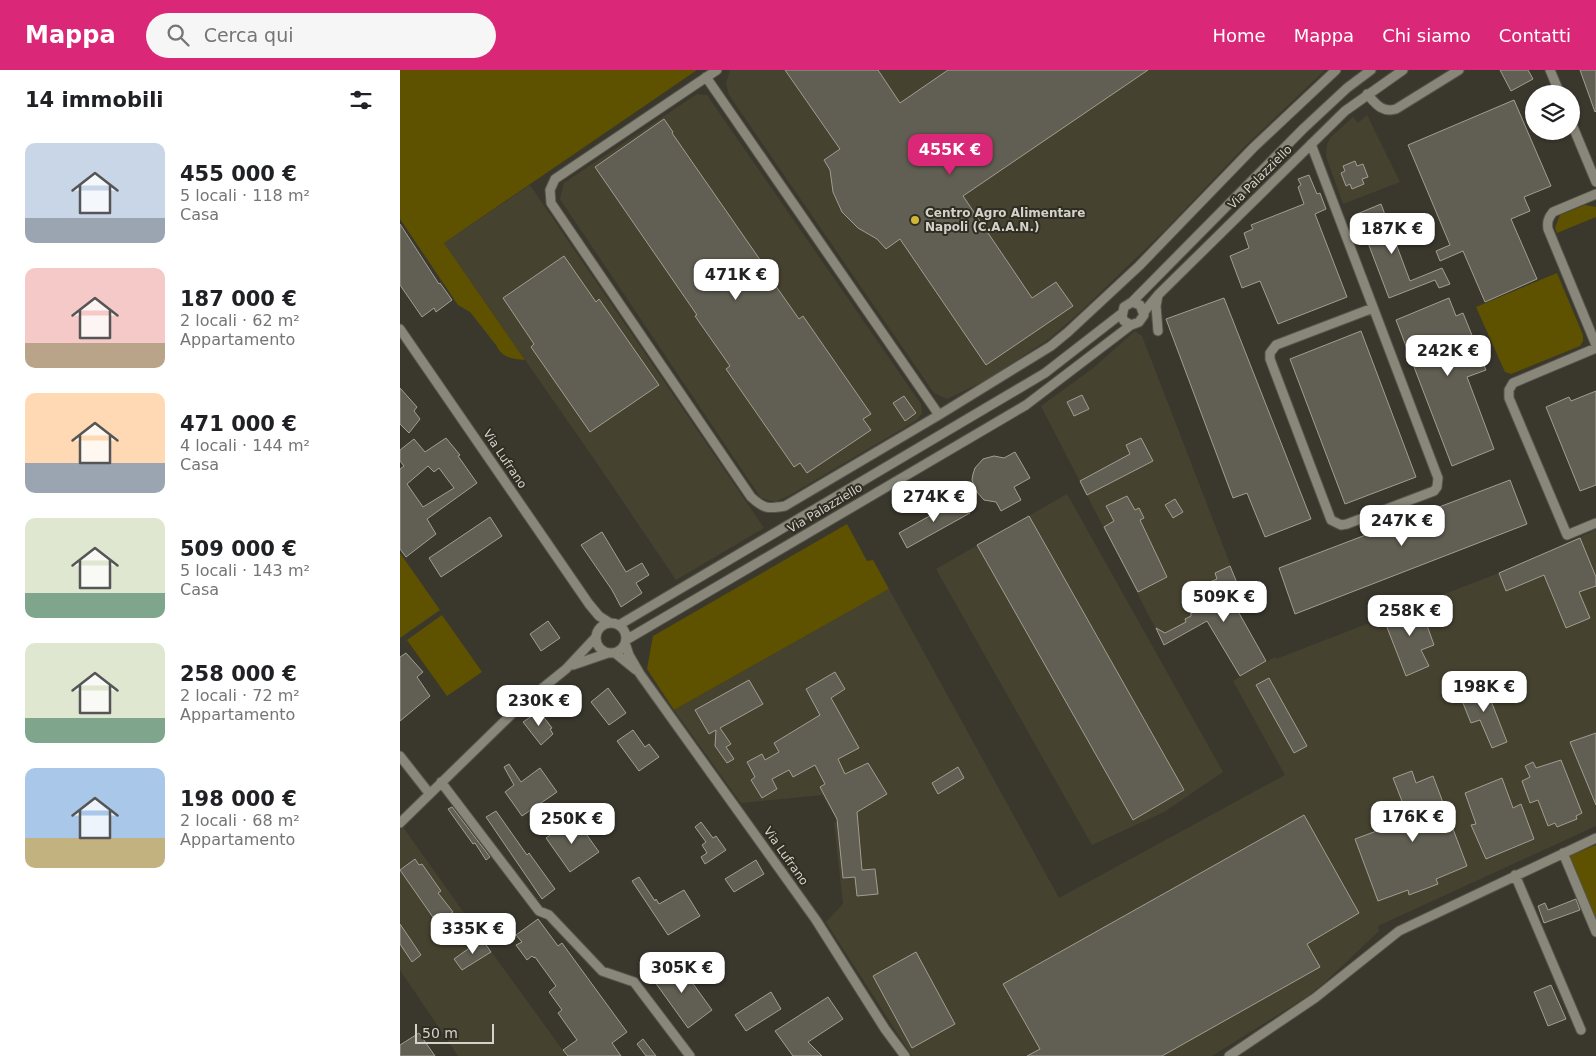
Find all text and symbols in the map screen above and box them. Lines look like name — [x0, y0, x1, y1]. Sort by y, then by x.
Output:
search box — [146, 13, 496, 58]
text: Mappa — [25, 21, 116, 49]
icon: search — [164, 21, 192, 49]
text: Cerca qui — [204, 24, 294, 46]
text: Home — [1213, 25, 1266, 46]
text: Mappa — [1294, 25, 1354, 46]
text: Chi siamo — [1382, 25, 1471, 46]
text: Contatti — [1499, 25, 1571, 46]
map controls — [1525, 85, 1580, 140]
button: layers — [1525, 85, 1580, 140]
icon: filters — [347, 86, 375, 114]
text: 14 immobili — [25, 88, 164, 112]
pin: 455K € — [909, 134, 991, 176]
text: 455K € — [919, 140, 981, 159]
street label: Via Palazziello — [1225, 142, 1295, 212]
text: 455 000 € — [180, 162, 297, 186]
icon: home — [65, 163, 125, 223]
text: 5 locali · 118 m² — [180, 186, 310, 205]
text: Casa — [180, 205, 219, 224]
place label: Centro Agro Alimentare Napoli (C.A.A.N.) — [925, 206, 1085, 234]
pin: 187K € — [1351, 212, 1433, 255]
marker: Centro Agro Alimentare Napoli (C.A.A.N.) — [909, 214, 921, 226]
text: 187K € — [1361, 219, 1423, 238]
pin: 471K € — [695, 258, 777, 301]
text: 471K € — [705, 265, 767, 284]
text: 187 000 € — [180, 287, 297, 311]
icon: home — [65, 288, 125, 348]
text: 2 locali · 62 m² — [180, 311, 300, 330]
text: Appartamento — [180, 330, 295, 349]
pin: 242K € — [1407, 334, 1489, 377]
text: 242K € — [1417, 341, 1479, 360]
text: 471 000 € — [180, 412, 297, 436]
icon: home — [65, 413, 125, 473]
street label: Via Lufrano — [480, 427, 530, 491]
text: 4 locali · 144 m² — [180, 436, 310, 455]
text: Casa — [180, 455, 219, 474]
street label: Via Palazziello — [785, 480, 865, 536]
pin: 274K € — [893, 480, 975, 523]
text: 274K € — [903, 487, 965, 506]
pin: 247K € — [1361, 504, 1443, 547]
text: 247K € — [1371, 511, 1433, 530]
text: 509 000 € — [180, 537, 297, 561]
icon: home — [65, 538, 125, 598]
text: 5 locali · 143 m² — [180, 561, 310, 580]
text: Casa — [180, 580, 219, 599]
pin: 509K € — [1183, 580, 1265, 623]
text: 509K € — [1193, 587, 1255, 606]
pin: 258K € — [1369, 594, 1451, 637]
text: 258K € — [1379, 601, 1441, 620]
text: 258 000 € — [180, 662, 297, 686]
icon: home — [65, 663, 125, 723]
pin: 198K € — [1443, 670, 1525, 713]
text: 198K € — [1453, 677, 1515, 696]
pin: 230K € — [498, 684, 580, 727]
text: 2 locali · 72 m² — [180, 686, 300, 705]
text: 230K € — [508, 691, 570, 710]
text: Appartamento — [180, 705, 295, 724]
text: 198 000 € — [180, 787, 297, 811]
icon: home — [65, 788, 125, 848]
pin: 176K € — [1372, 800, 1454, 843]
pin: 250K € — [531, 802, 613, 845]
text: 176K € — [1382, 807, 1444, 826]
text: 250K € — [541, 809, 603, 828]
text: 2 locali · 68 m² — [180, 811, 300, 830]
street label: Via Lufrano — [761, 824, 811, 888]
text: Appartamento — [180, 830, 295, 849]
pin: 335K € — [432, 912, 514, 955]
text: 335K € — [442, 919, 504, 938]
pin: 305K € — [641, 952, 723, 994]
text: 305K € — [651, 958, 713, 977]
scale bar — [415, 1021, 494, 1044]
text: 50 m — [422, 1025, 458, 1041]

